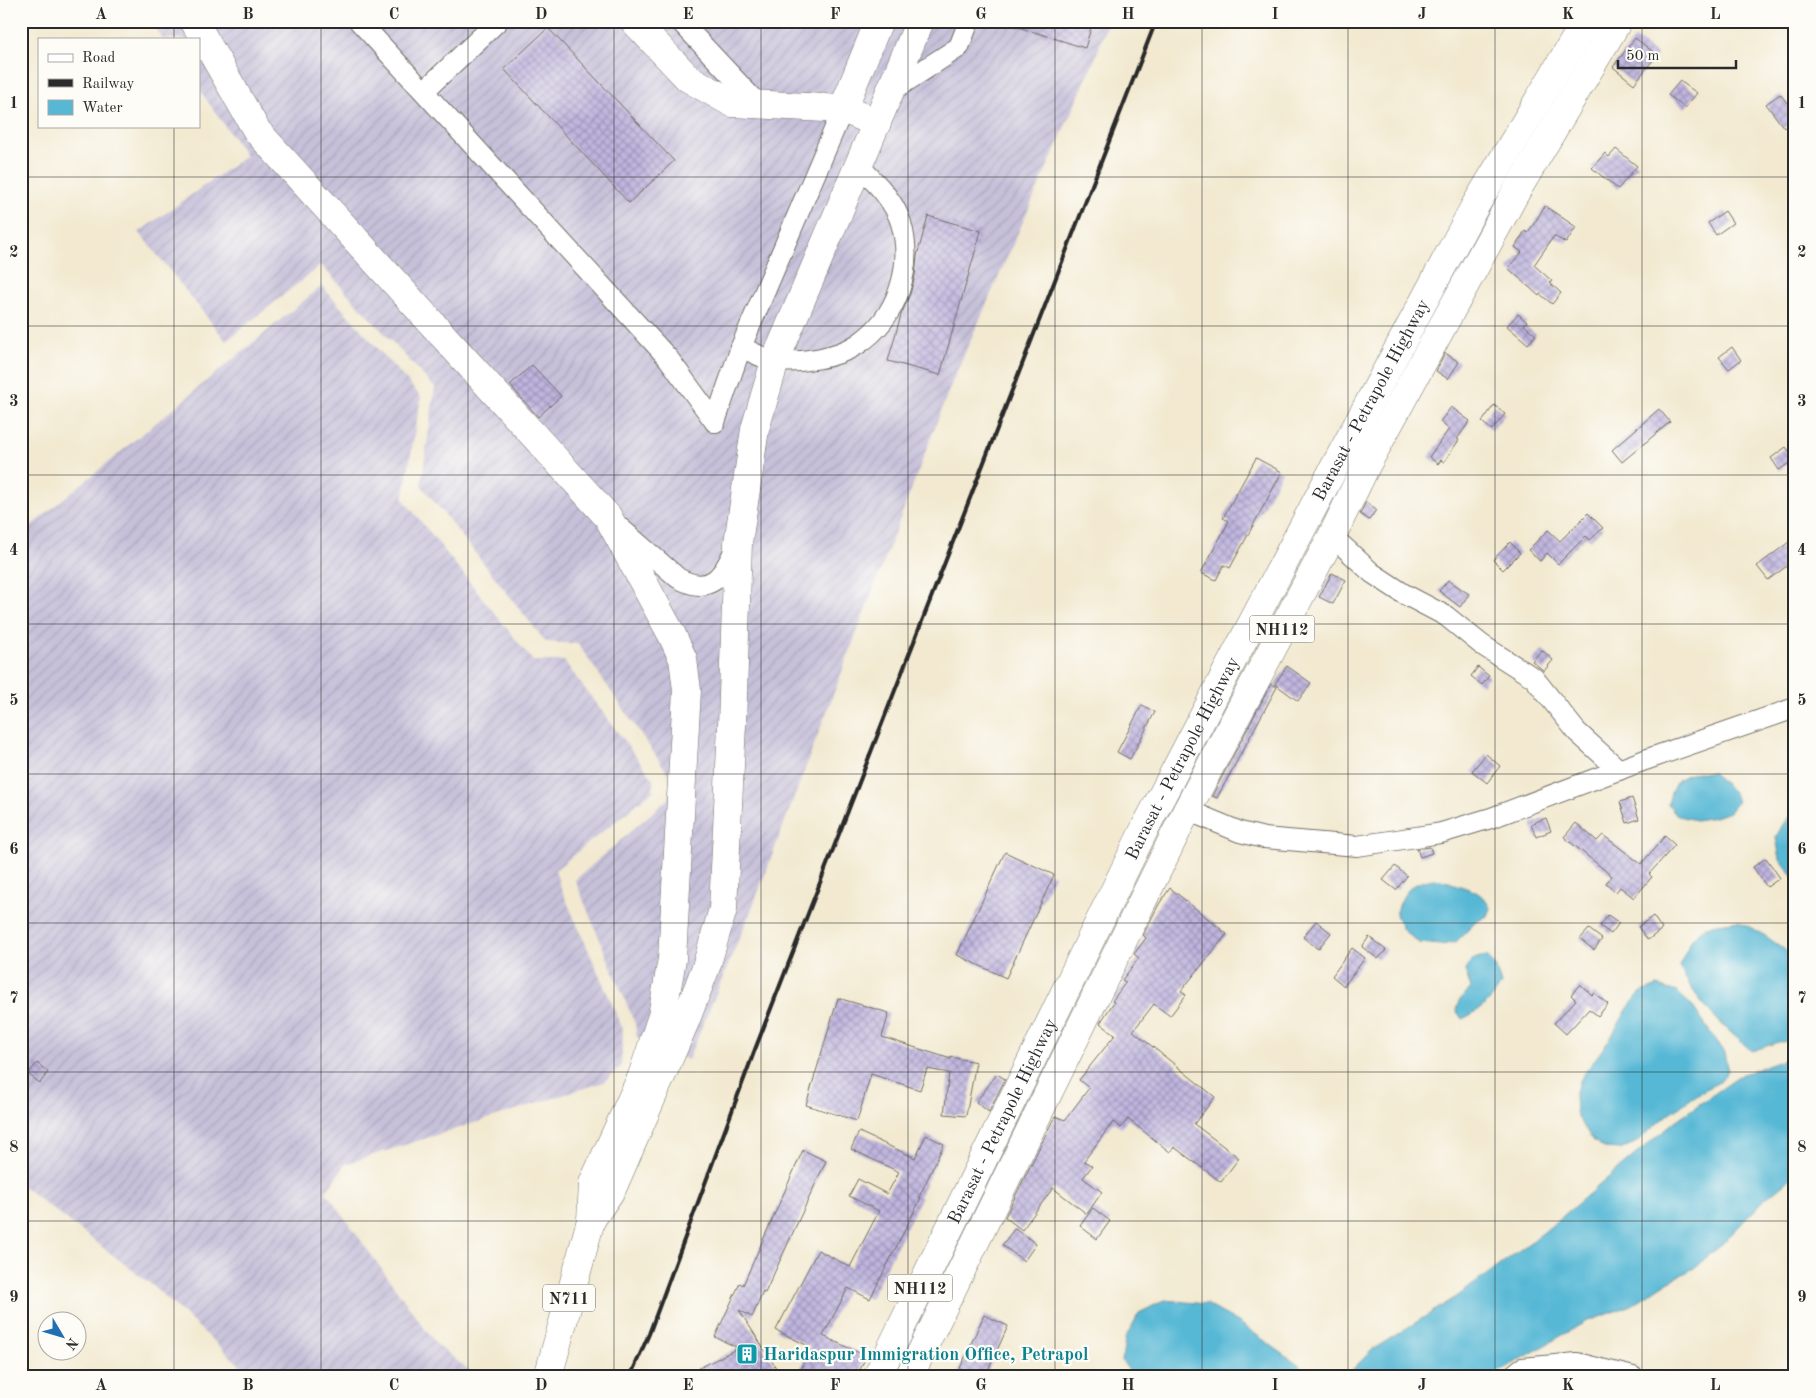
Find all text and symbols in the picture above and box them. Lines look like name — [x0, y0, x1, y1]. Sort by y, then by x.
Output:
text: A — [95, 7, 107, 23]
text: B — [242, 7, 254, 23]
text: C — [389, 7, 399, 23]
text: D — [535, 7, 547, 23]
text: E — [682, 7, 694, 23]
text: F — [830, 7, 841, 23]
text: G — [975, 7, 987, 23]
text: H — [1121, 7, 1135, 23]
text: I — [1271, 7, 1279, 23]
text: J — [1418, 7, 1427, 23]
text: K — [1562, 7, 1574, 23]
text: L — [1710, 7, 1721, 23]
legend — [38, 38, 200, 128]
scale bar — [1618, 38, 1736, 70]
text: 50 m — [1626, 49, 1660, 64]
text: Road — [82, 51, 116, 66]
text: Railway — [82, 77, 135, 92]
text: 1 — [9, 96, 19, 112]
text: 1 — [1797, 96, 1807, 112]
text: Water — [82, 101, 123, 116]
text: 2 — [9, 245, 19, 261]
text: 2 — [1797, 245, 1807, 261]
street label: Barasat - Petrapole Highway — [1310, 296, 1433, 504]
text: 3 — [9, 394, 19, 410]
text: 3 — [1797, 394, 1807, 410]
text: 4 — [9, 543, 19, 559]
text: 4 — [1797, 543, 1807, 559]
road number: NH112 — [1250, 616, 1314, 642]
street label: Barasat - Petrapole Highway — [1123, 654, 1243, 863]
text: 5 — [9, 693, 19, 709]
text: 5 — [1797, 693, 1807, 709]
text: 6 — [9, 842, 19, 858]
text: 6 — [1797, 842, 1807, 858]
text: 7 — [9, 991, 19, 1007]
text: 7 — [1797, 991, 1807, 1007]
street label: Barasat - Petrapole Highway — [945, 1015, 1061, 1227]
text: 8 — [9, 1140, 19, 1156]
text: 8 — [1797, 1140, 1807, 1156]
road number: NH112 — [888, 1275, 952, 1302]
road number: N711 — [543, 1285, 595, 1312]
text: 9 — [9, 1290, 19, 1306]
text: 9 — [1797, 1290, 1807, 1306]
north arrow — [38, 1310, 88, 1360]
text: N — [62, 1335, 80, 1352]
building icon: Haridaspur Immigration Office, Petrapol — [735, 1342, 759, 1366]
place label: Haridaspur Immigration Office, Petrapol — [763, 1346, 1089, 1364]
text: A — [95, 1378, 107, 1394]
text: B — [242, 1378, 254, 1394]
text: C — [389, 1378, 399, 1394]
text: D — [535, 1378, 547, 1394]
text: E — [682, 1378, 694, 1394]
text: F — [830, 1378, 841, 1394]
text: G — [975, 1378, 987, 1394]
text: H — [1121, 1378, 1135, 1394]
text: I — [1271, 1378, 1279, 1394]
text: J — [1418, 1378, 1427, 1394]
text: K — [1562, 1378, 1574, 1394]
text: L — [1710, 1378, 1721, 1394]

